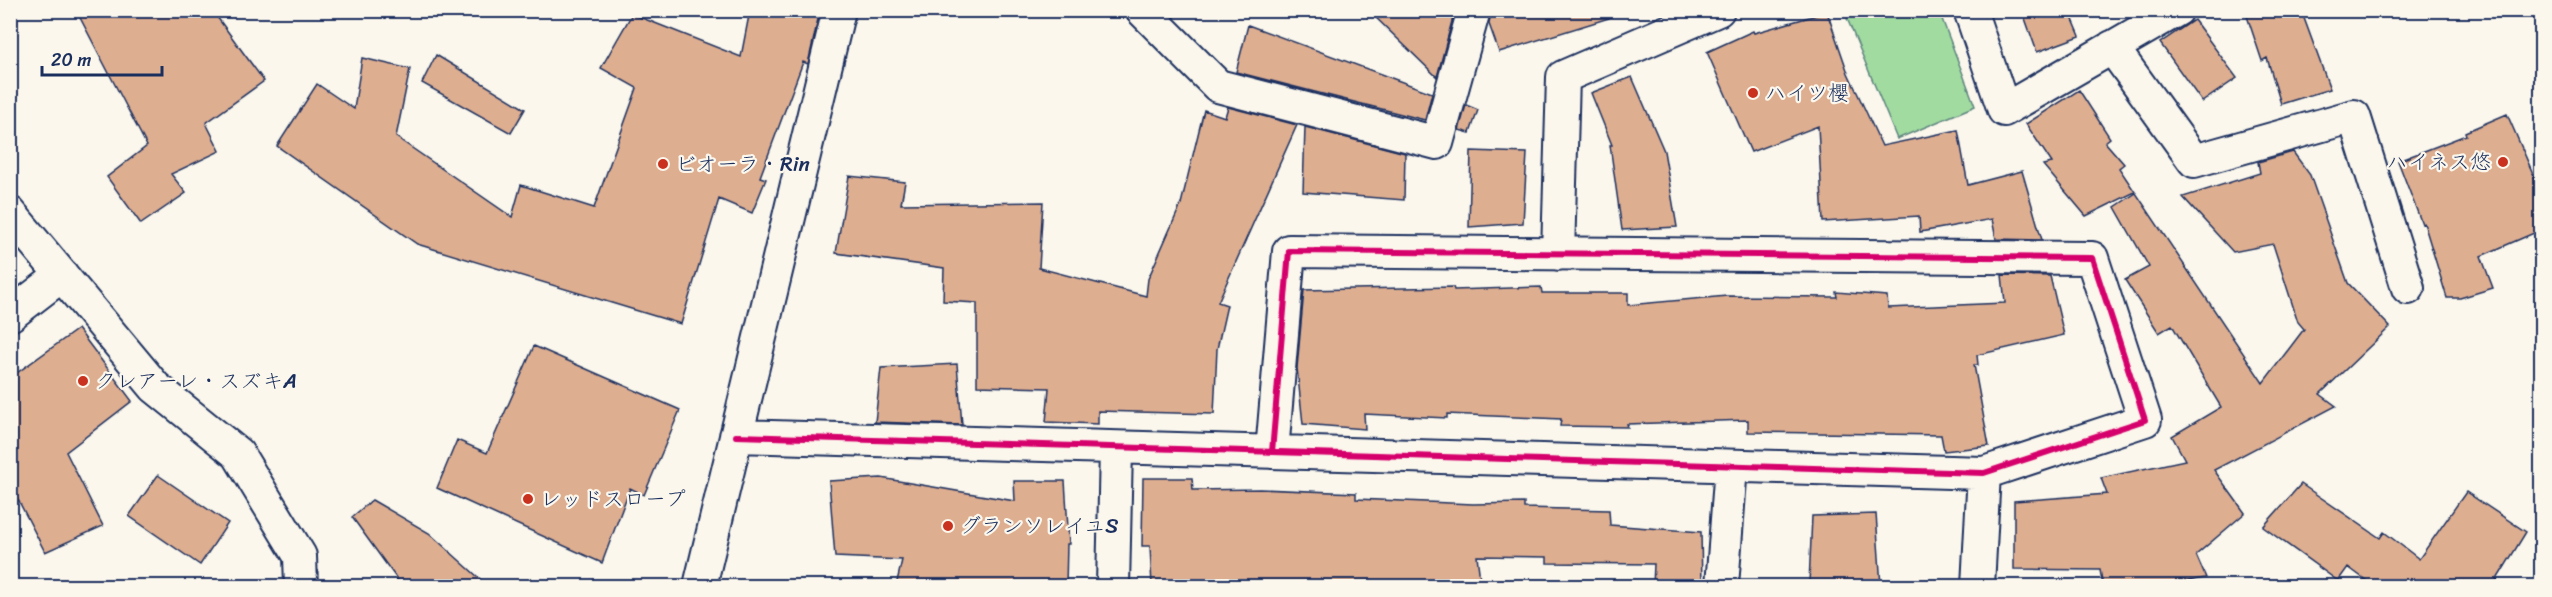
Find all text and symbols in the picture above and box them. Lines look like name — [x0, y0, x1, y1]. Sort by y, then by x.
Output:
scale bar — [42, 39, 162, 77]
text: 20 m — [51, 44, 91, 76]
place label: ハイツ櫻 — [1765, 74, 1849, 112]
marker: ハイツ櫻 — [1746, 86, 1760, 100]
place label: ハイネス悠 — [2386, 143, 2491, 181]
place label: ビオーラ・Rin — [675, 145, 810, 183]
marker: ハイネス悠 — [2496, 155, 2510, 169]
marker: ビオーラ・Rin — [656, 157, 670, 171]
place label: クレアーレ・スズキA — [95, 362, 297, 400]
marker: クレアーレ・スズキA — [76, 374, 90, 388]
place label: レッドスロープ — [540, 480, 686, 518]
marker: レッドスロープ — [521, 492, 535, 506]
place label: グランソレイユS — [960, 507, 1119, 545]
marker: グランソレイユS — [941, 519, 955, 533]

